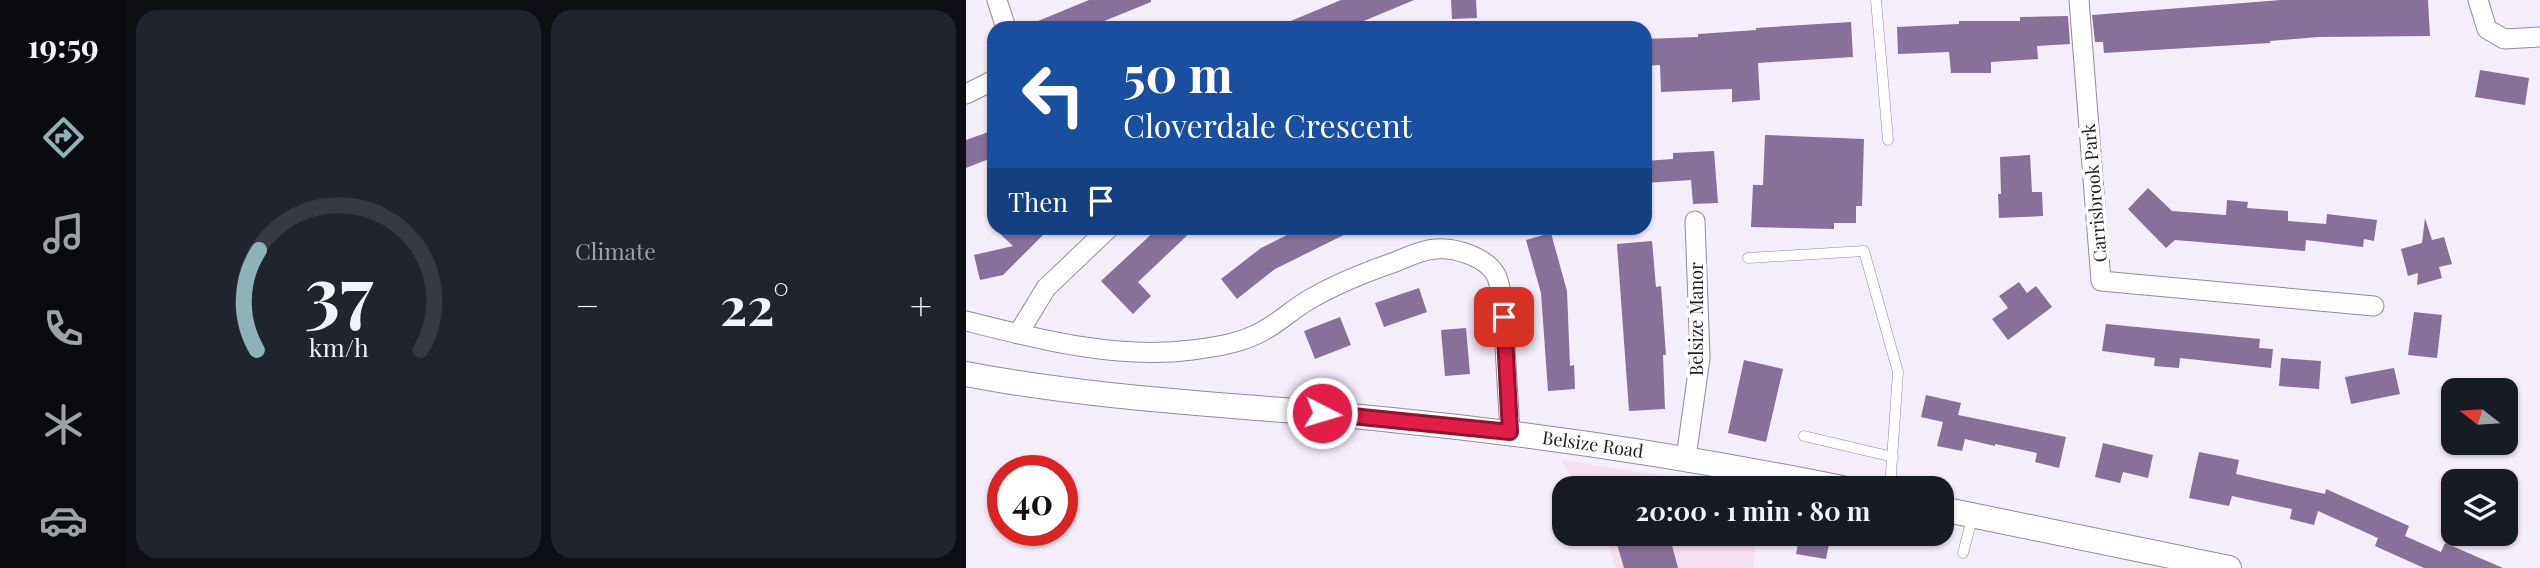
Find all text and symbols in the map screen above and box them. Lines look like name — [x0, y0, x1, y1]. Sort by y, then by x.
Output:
text: 19:59 — [27, 23, 99, 66]
text: 50 m — [1123, 40, 1233, 105]
icon: left — [1008, 49, 1099, 140]
text: Cloverdale Crescent — [1123, 103, 1412, 146]
icon: directions — [39, 113, 88, 162]
street label: Carrisbrook Park — [2076, 123, 2112, 263]
icon: arrive — [1082, 182, 1120, 220]
text: Then — [1008, 184, 1068, 219]
icon: music — [39, 209, 88, 258]
text: Climate — [575, 235, 656, 266]
text: 37 — [304, 241, 374, 338]
street label: Belsize Manor — [1684, 262, 1708, 376]
text: 22° — [720, 270, 789, 339]
text: − — [575, 279, 600, 330]
text: + — [910, 279, 932, 330]
pin — [1474, 287, 1534, 347]
icon: arrive — [1485, 298, 1523, 336]
icon: phone — [39, 304, 88, 353]
text: km/h — [309, 330, 369, 363]
position arrow — [1285, 376, 1359, 450]
north arrow — [2441, 378, 2518, 455]
map controls — [2441, 378, 2518, 546]
icon: climate — [39, 400, 88, 449]
street label: Belsize Road — [1541, 425, 1646, 463]
speed limit sign: 40 — [987, 455, 1078, 546]
button: layers — [2441, 469, 2518, 546]
text: 20:00 · 1 min · 80 m — [1636, 493, 1870, 528]
icon: car — [39, 496, 88, 545]

